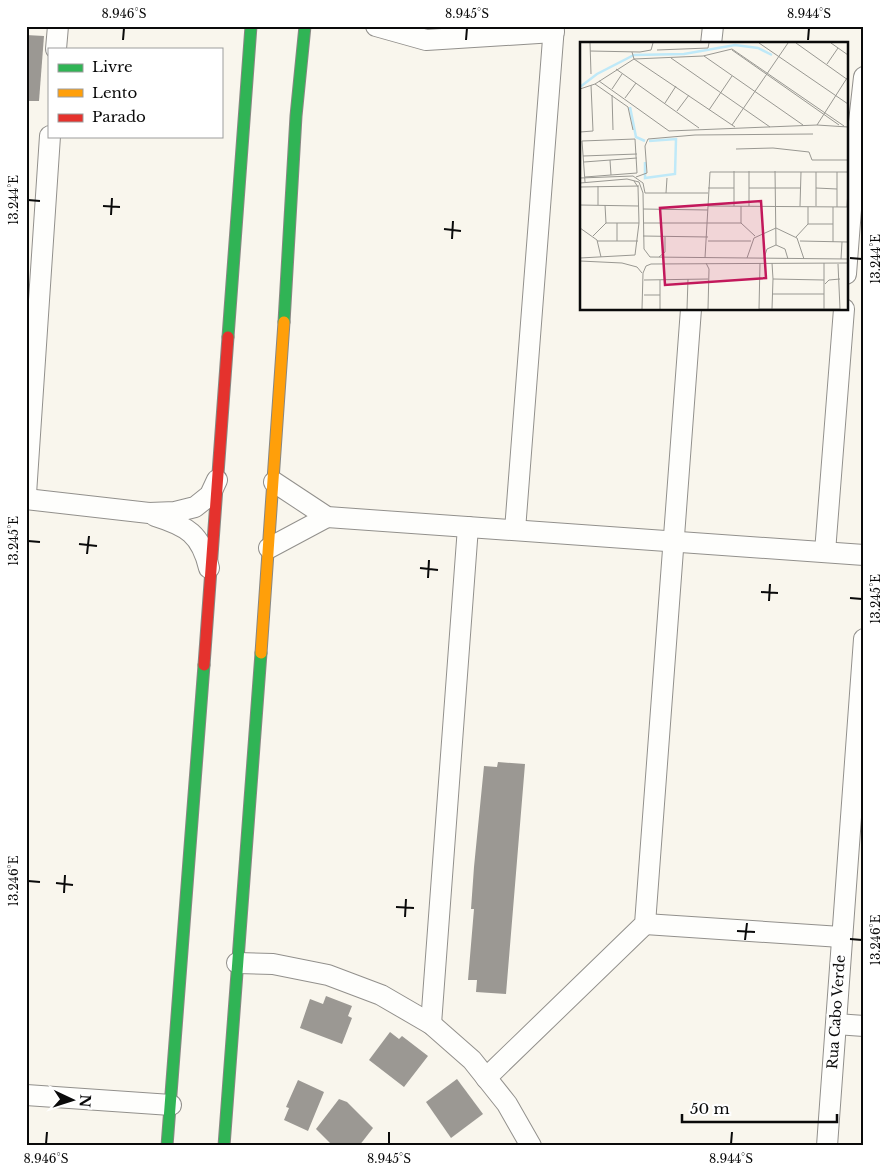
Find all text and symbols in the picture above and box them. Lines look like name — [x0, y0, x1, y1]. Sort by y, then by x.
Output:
text: 8.946°S — [102, 6, 147, 21]
text: 8.945°S — [445, 6, 489, 21]
text: 8.944°S — [787, 6, 831, 21]
inset map — [580, 42, 848, 310]
legend — [48, 48, 222, 138]
text: Livre — [92, 57, 133, 76]
text: Lento — [92, 83, 138, 102]
text: Parado — [92, 107, 146, 126]
text: 13.244°E — [6, 175, 21, 225]
text: 13.244°E — [868, 234, 883, 284]
text: 13.245°E — [6, 516, 21, 566]
text: 13.245°E — [868, 574, 883, 624]
text: 13.246°E — [6, 855, 21, 906]
text: 13.246°E — [868, 914, 883, 965]
street label: Rua Cabo Verde — [823, 954, 849, 1070]
north arrow — [48, 1074, 98, 1124]
scale bar — [682, 1092, 838, 1124]
text: N — [76, 1094, 94, 1108]
text: 50 m — [690, 1099, 730, 1118]
text: 8.946°S — [24, 1151, 69, 1166]
text: 8.945°S — [367, 1151, 411, 1166]
text: 8.944°S — [709, 1151, 753, 1166]

